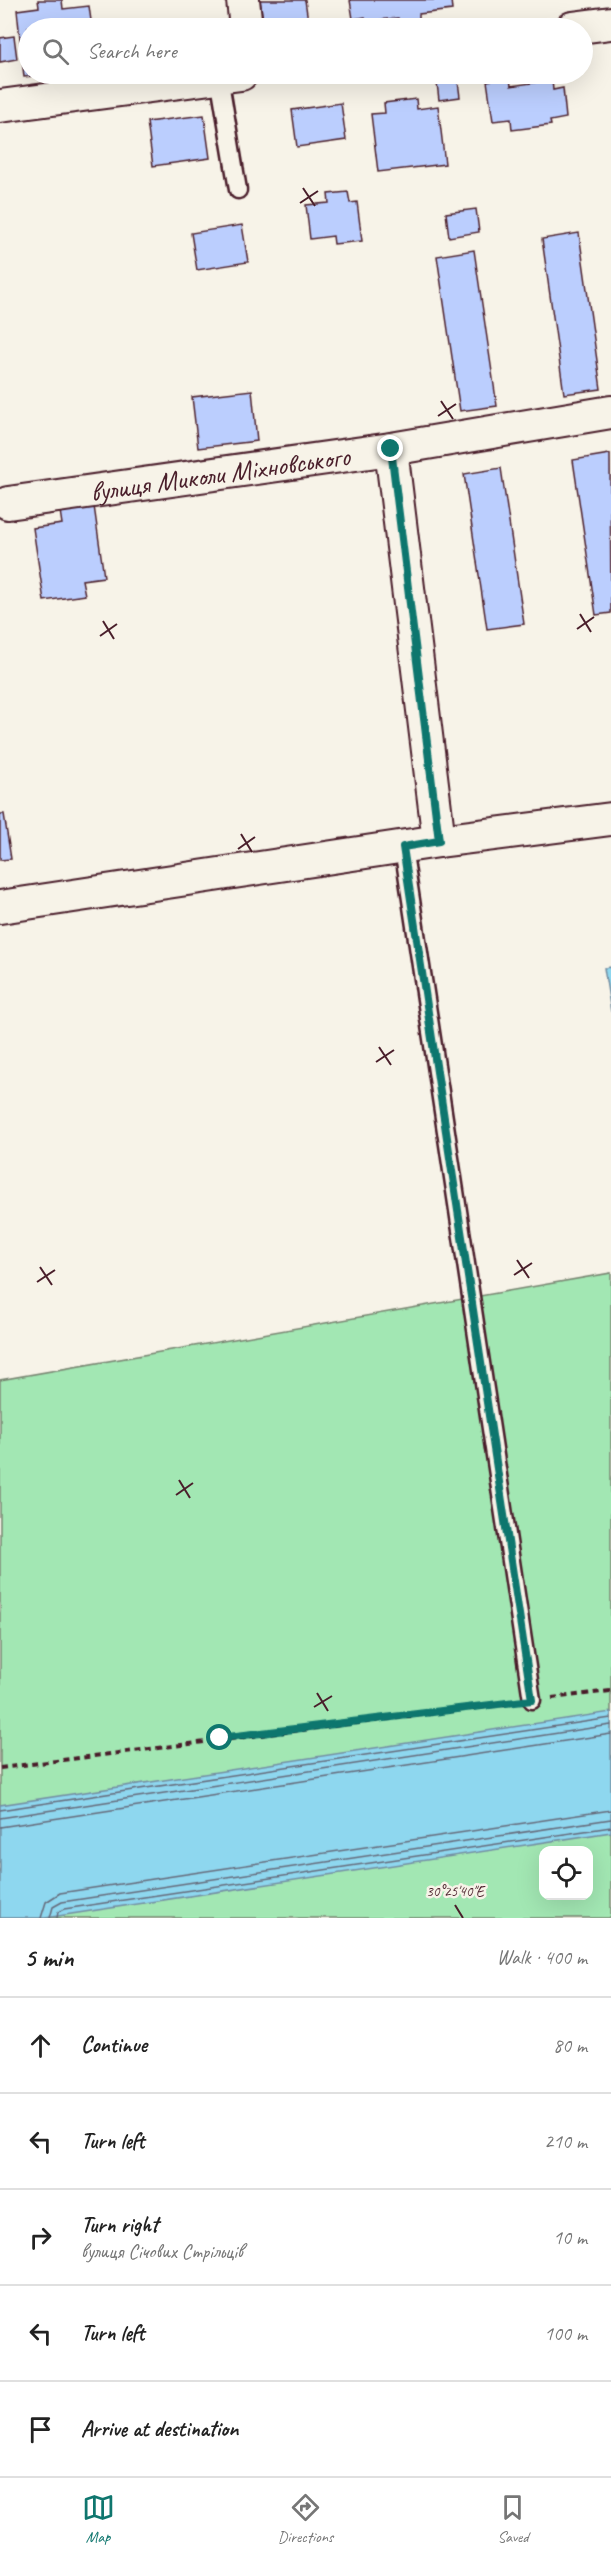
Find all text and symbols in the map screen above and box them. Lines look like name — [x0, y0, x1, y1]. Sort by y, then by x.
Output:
search box — [18, 18, 593, 84]
icon: search — [39, 35, 72, 68]
text: Search here — [87, 37, 177, 65]
route end — [377, 435, 403, 461]
street label: вулиця Миколи Міхновського — [88, 437, 354, 509]
route start — [206, 1724, 232, 1750]
map controls — [539, 1846, 593, 1900]
button: locate — [539, 1846, 593, 1900]
text: 30°25'40"E — [426, 1882, 486, 1901]
text: 5 min — [24, 1941, 73, 1974]
text: Walk · 400 m — [497, 1945, 587, 1970]
icon: ahead — [24, 2029, 57, 2062]
text: Continue — [81, 2031, 147, 2059]
text: 80 m — [553, 2033, 587, 2058]
icon: left — [24, 2125, 57, 2158]
text: Turn left — [81, 2127, 145, 2155]
text: 210 m — [544, 2129, 587, 2154]
text: Turn right — [81, 2211, 158, 2239]
icon: right — [24, 2221, 57, 2254]
text: 10 m — [553, 2225, 587, 2250]
text: вулиця Січових Стрільців — [81, 2239, 243, 2264]
icon: left — [24, 2317, 57, 2350]
text: Turn left — [81, 2319, 145, 2347]
text: 100 m — [544, 2321, 587, 2346]
icon: arrive — [24, 2413, 57, 2446]
text: Arrive at destination — [81, 2415, 238, 2443]
tab: Map — [82, 2491, 115, 2547]
tab: Directions — [278, 2491, 333, 2547]
tab: Saved — [496, 2491, 529, 2547]

